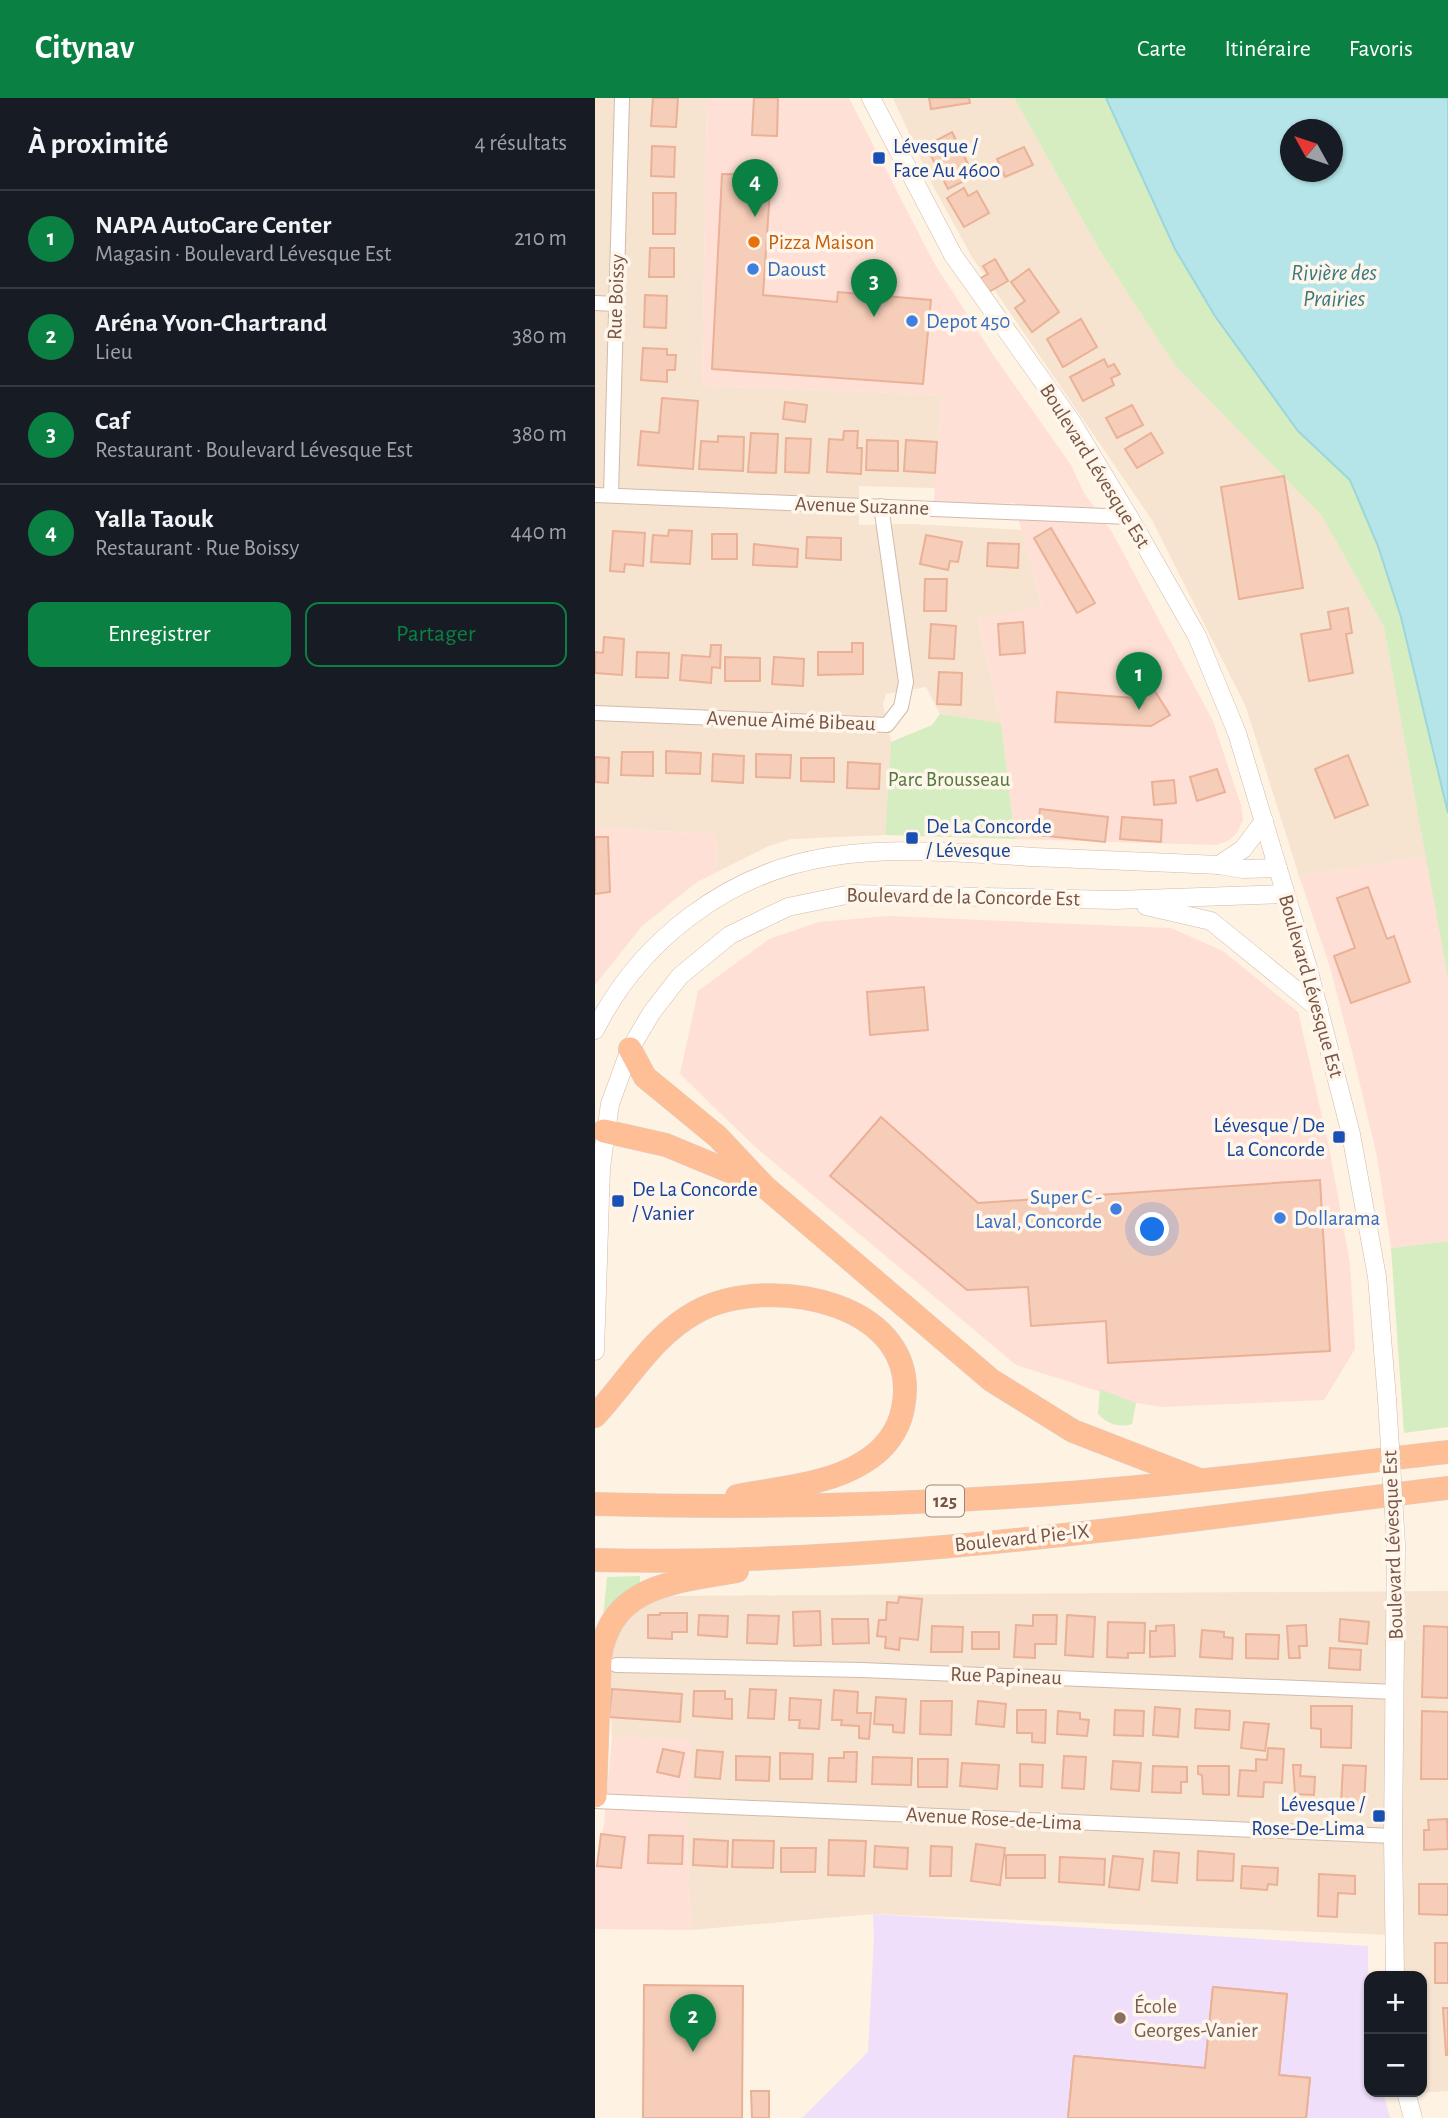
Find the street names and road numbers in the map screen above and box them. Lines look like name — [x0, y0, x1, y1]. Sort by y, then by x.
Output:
street label: Rue Boissy — [604, 254, 628, 340]
street label: Boulevard Lévesque Est — [1036, 380, 1154, 552]
street label: Avenue Suzanne — [794, 493, 930, 519]
street label: Avenue Aimé Bibeau — [706, 708, 876, 734]
street label: Boulevard de la Concorde Est — [846, 884, 1080, 910]
street label: Boulevard Lévesque Est — [1275, 892, 1347, 1080]
street label: Boulevard Lévesque Est — [1379, 1450, 1407, 1640]
road number: 125 — [926, 1485, 964, 1516]
street label: Boulevard Pie-IX — [953, 1520, 1091, 1556]
street label: Rue Papineau — [950, 1664, 1063, 1688]
street label: Avenue Rose-de-Lima — [905, 1804, 1083, 1834]

